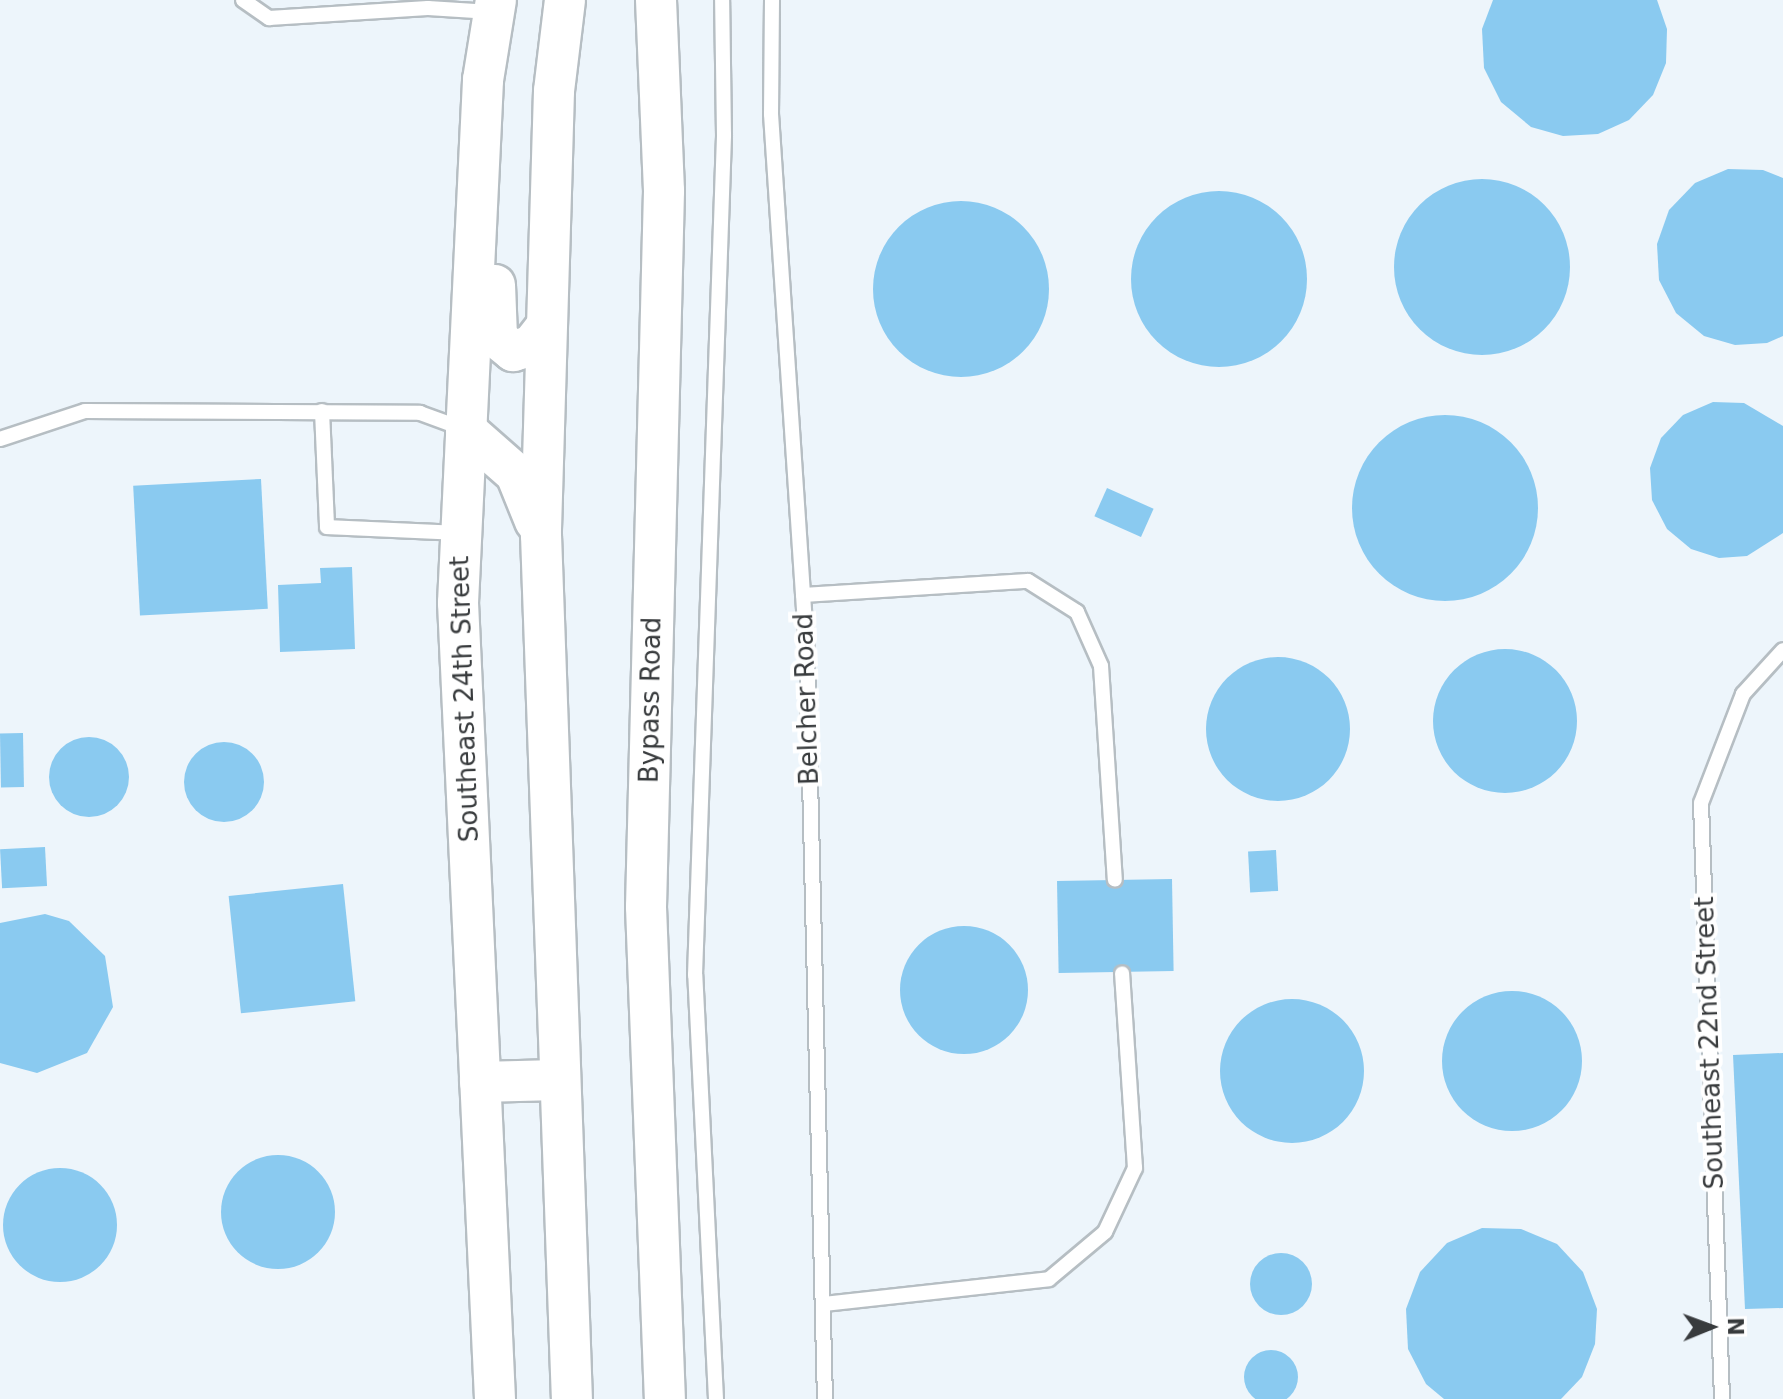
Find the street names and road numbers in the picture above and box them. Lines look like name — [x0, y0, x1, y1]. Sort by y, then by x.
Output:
street label: Southeast 24th Street — [444, 555, 486, 843]
street label: Belcher Road — [788, 612, 826, 786]
street label: Bypass Road — [634, 617, 668, 783]
street label: Southeast 22nd Street — [1689, 896, 1731, 1190]

